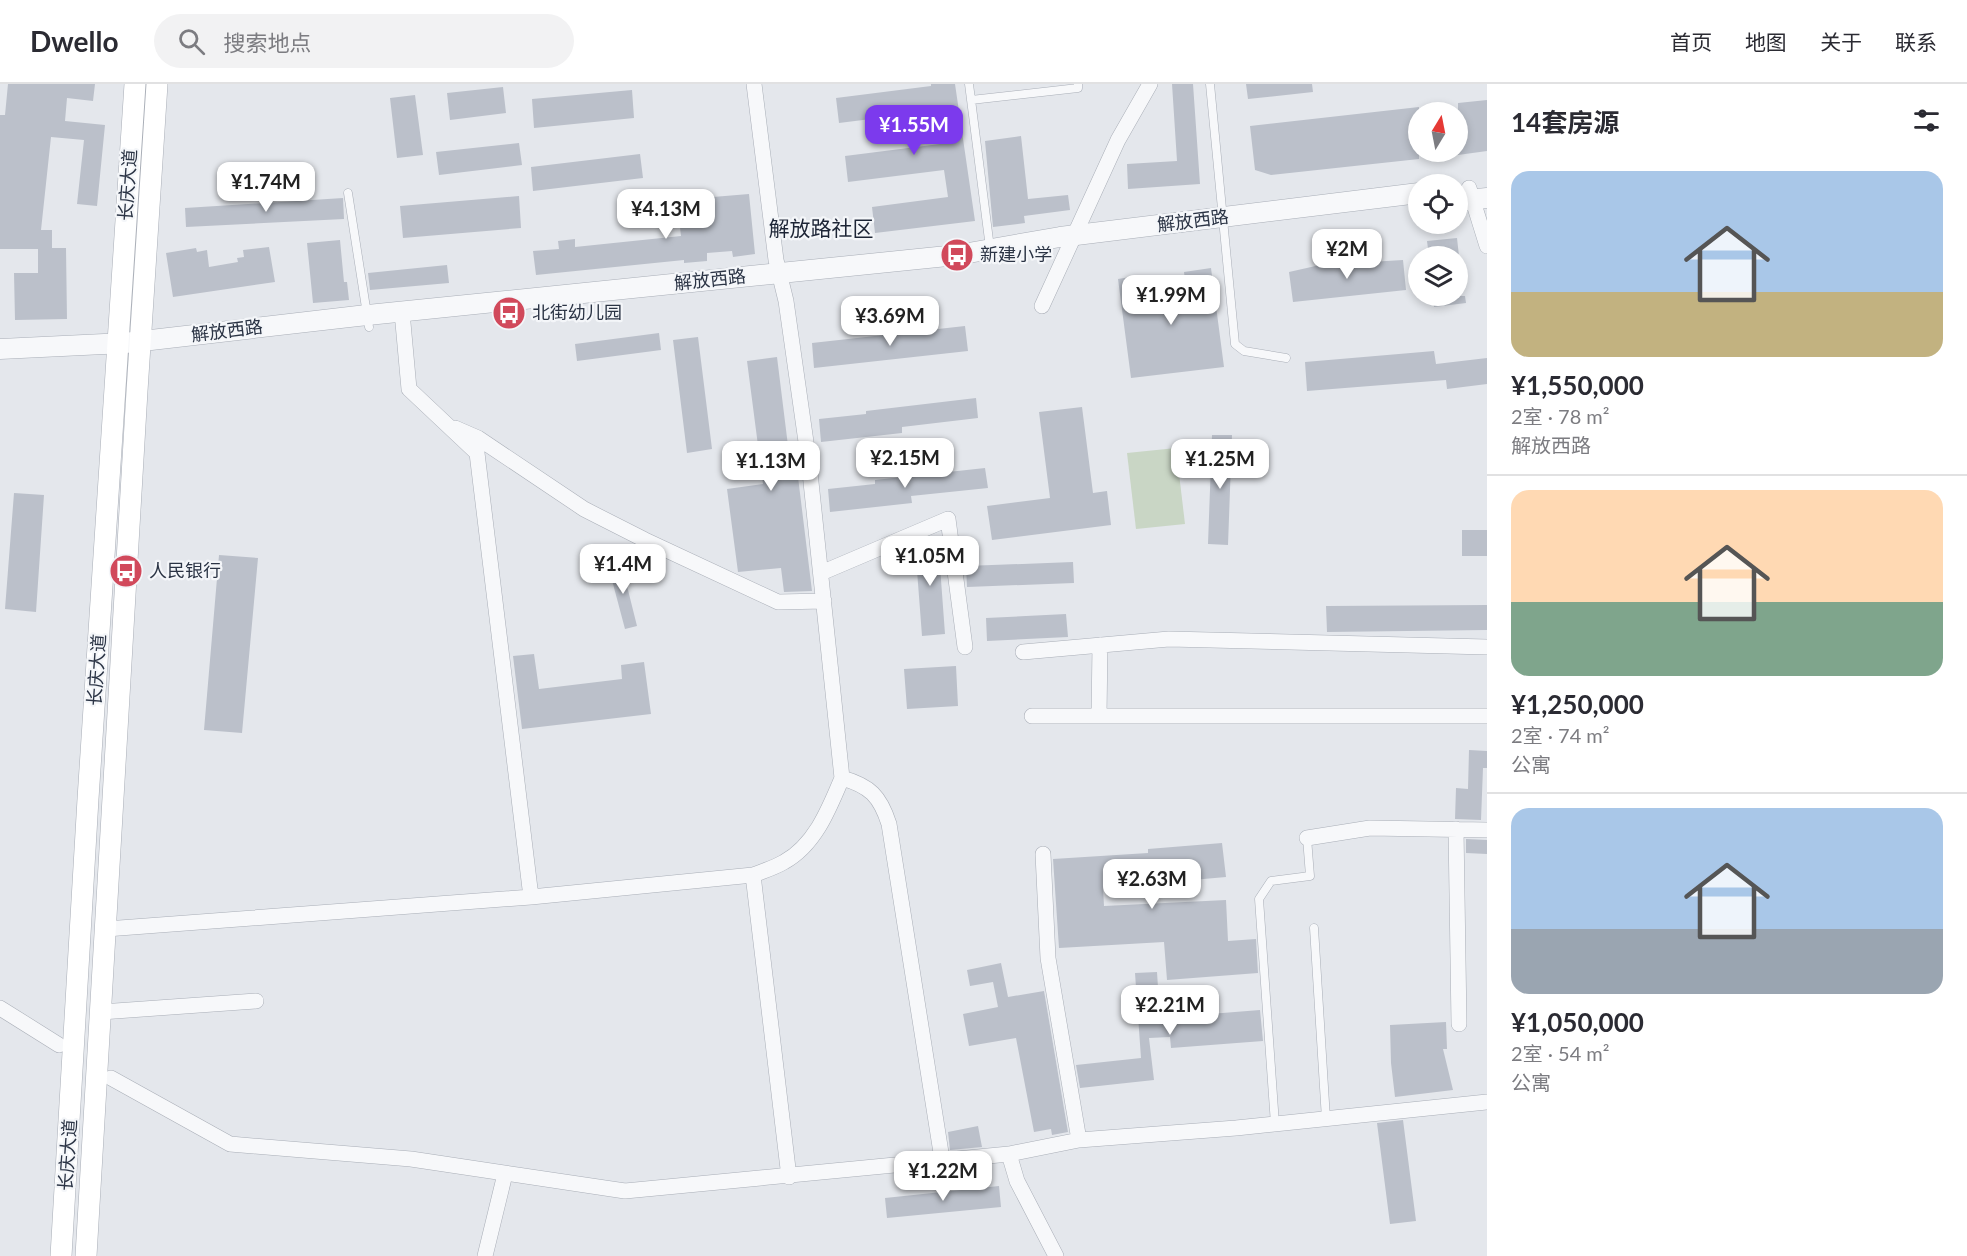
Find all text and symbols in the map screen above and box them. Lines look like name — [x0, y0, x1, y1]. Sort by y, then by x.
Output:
search box — [154, 14, 574, 68]
text: Dwello — [30, 24, 118, 58]
icon: search — [175, 25, 208, 58]
text: 搜索地点 — [223, 29, 312, 56]
text: 首页 — [1670, 29, 1712, 54]
text: 地图 — [1745, 29, 1787, 54]
text: 关于 — [1820, 29, 1862, 54]
text: 联系 — [1895, 29, 1937, 54]
north arrow — [1408, 102, 1468, 162]
map controls — [1408, 102, 1468, 306]
icon: filters — [1910, 104, 1943, 137]
pin: ¥1.55M — [865, 105, 963, 156]
text: 14套房源 — [1511, 106, 1619, 138]
text: ¥1.55M — [879, 112, 949, 136]
street label: 长庆大道 — [114, 148, 140, 222]
pin: ¥1.74M — [217, 162, 315, 213]
text: ¥1.74M — [231, 169, 301, 193]
button: locate — [1408, 174, 1468, 234]
pin: ¥4.13M — [617, 189, 715, 240]
text: ¥4.13M — [631, 196, 701, 220]
street label: 解放西路 — [1156, 205, 1230, 235]
icon: home — [1673, 210, 1781, 318]
district label: 解放路社区 — [769, 215, 874, 240]
pin: ¥2M — [1318, 229, 1376, 280]
text: ¥2M — [1326, 236, 1368, 260]
bus stop icon: 新建小学 — [939, 237, 975, 273]
place label: 新建小学 — [980, 243, 1052, 265]
button: layers — [1408, 246, 1468, 306]
street label: 解放西路 — [673, 264, 747, 294]
pin: ¥1.99M — [1122, 275, 1220, 326]
text: ¥1.99M — [1136, 282, 1206, 306]
bus stop icon: 北街幼儿园 — [491, 295, 527, 331]
pin: ¥3.69M — [841, 296, 939, 347]
place label: 北街幼儿园 — [532, 301, 622, 323]
text: ¥3.69M — [855, 303, 925, 327]
street label: 解放西路 — [190, 315, 264, 345]
text: ¥1,550,000 — [1511, 369, 1644, 401]
text: 2室 · 78 m² — [1511, 404, 1610, 428]
text: 解放西路 — [1511, 433, 1591, 457]
pin: ¥2.15M — [856, 438, 954, 489]
pin: ¥1.25M — [1171, 439, 1269, 490]
pin: ¥1.13M — [722, 441, 820, 492]
text: ¥2.15M — [870, 445, 940, 469]
text: ¥1.25M — [1185, 446, 1255, 470]
text: ¥1.13M — [736, 448, 806, 472]
icon: home — [1673, 529, 1781, 637]
pin: ¥1.05M — [881, 536, 979, 587]
text: ¥1.05M — [895, 543, 965, 567]
pin: ¥1.4M — [581, 544, 665, 595]
text: ¥1.4M — [594, 551, 652, 575]
bus stop icon: 人民银行 — [108, 553, 144, 589]
place label: 人民银行 — [149, 559, 221, 581]
street label: 长庆大道 — [83, 633, 109, 707]
text: ¥1,250,000 — [1511, 688, 1644, 720]
text: 2室 · 74 m² — [1511, 723, 1610, 747]
text: 公寓 — [1511, 752, 1551, 776]
icon: home — [1673, 847, 1781, 955]
pin: ¥2.63M — [1103, 859, 1201, 910]
text: ¥2.63M — [1117, 866, 1187, 890]
pin: ¥2.21M — [1121, 985, 1219, 1036]
text: ¥2.21M — [1135, 992, 1205, 1016]
text: ¥1,050,000 — [1511, 1006, 1644, 1038]
text: 2室 · 54 m² — [1511, 1041, 1610, 1065]
text: 公寓 — [1511, 1070, 1551, 1094]
street label: 长庆大道 — [54, 1118, 80, 1192]
pin: ¥1.22M — [894, 1151, 992, 1202]
text: ¥1.22M — [908, 1158, 978, 1182]

